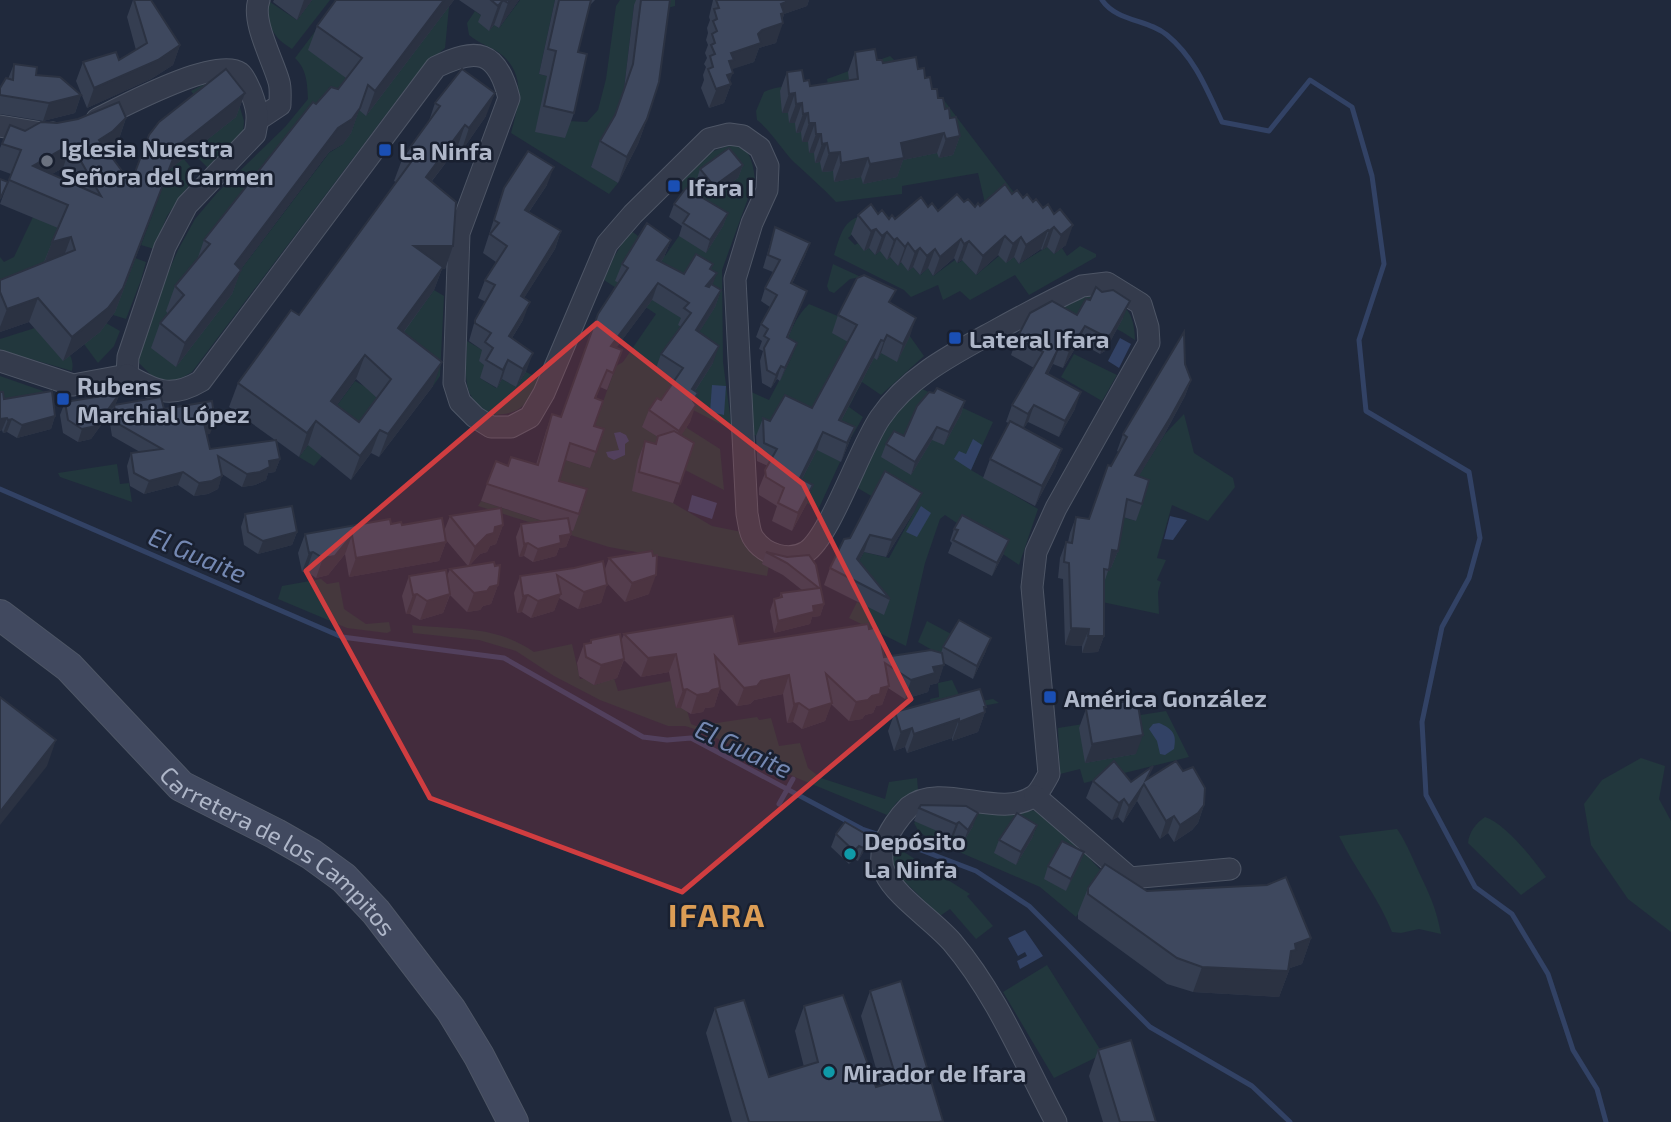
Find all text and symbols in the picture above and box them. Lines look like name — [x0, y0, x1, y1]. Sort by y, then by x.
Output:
place label: Iglesia Nuestra Señora del Carmen — [61, 133, 274, 190]
place label: La Ninfa — [399, 136, 492, 165]
marker: La Ninfa — [377, 142, 393, 158]
marker: Iglesia Nuestra Señora del Carmen — [39, 153, 55, 169]
place label: Ifara I — [688, 172, 754, 201]
marker: Ifara I — [666, 178, 682, 194]
place label: Lateral Ifara — [969, 324, 1109, 353]
marker: Lateral Ifara — [947, 330, 963, 346]
place label: Rubens Marchial López — [77, 371, 250, 428]
marker: Rubens Marchial López — [55, 391, 71, 407]
water label: El Guaite — [144, 520, 252, 588]
place label: América González — [1064, 683, 1267, 712]
marker: América González — [1042, 689, 1058, 705]
water label: El Guaite — [691, 712, 797, 784]
street label: Carretera de los Campitos — [155, 759, 403, 941]
place label: Depósito La Ninfa — [864, 826, 966, 883]
marker: Depósito La Ninfa — [842, 846, 858, 862]
district label: IFARA — [668, 895, 766, 933]
place label: Mirador de Ifara — [843, 1058, 1026, 1087]
marker: Mirador de Ifara — [821, 1064, 837, 1080]

